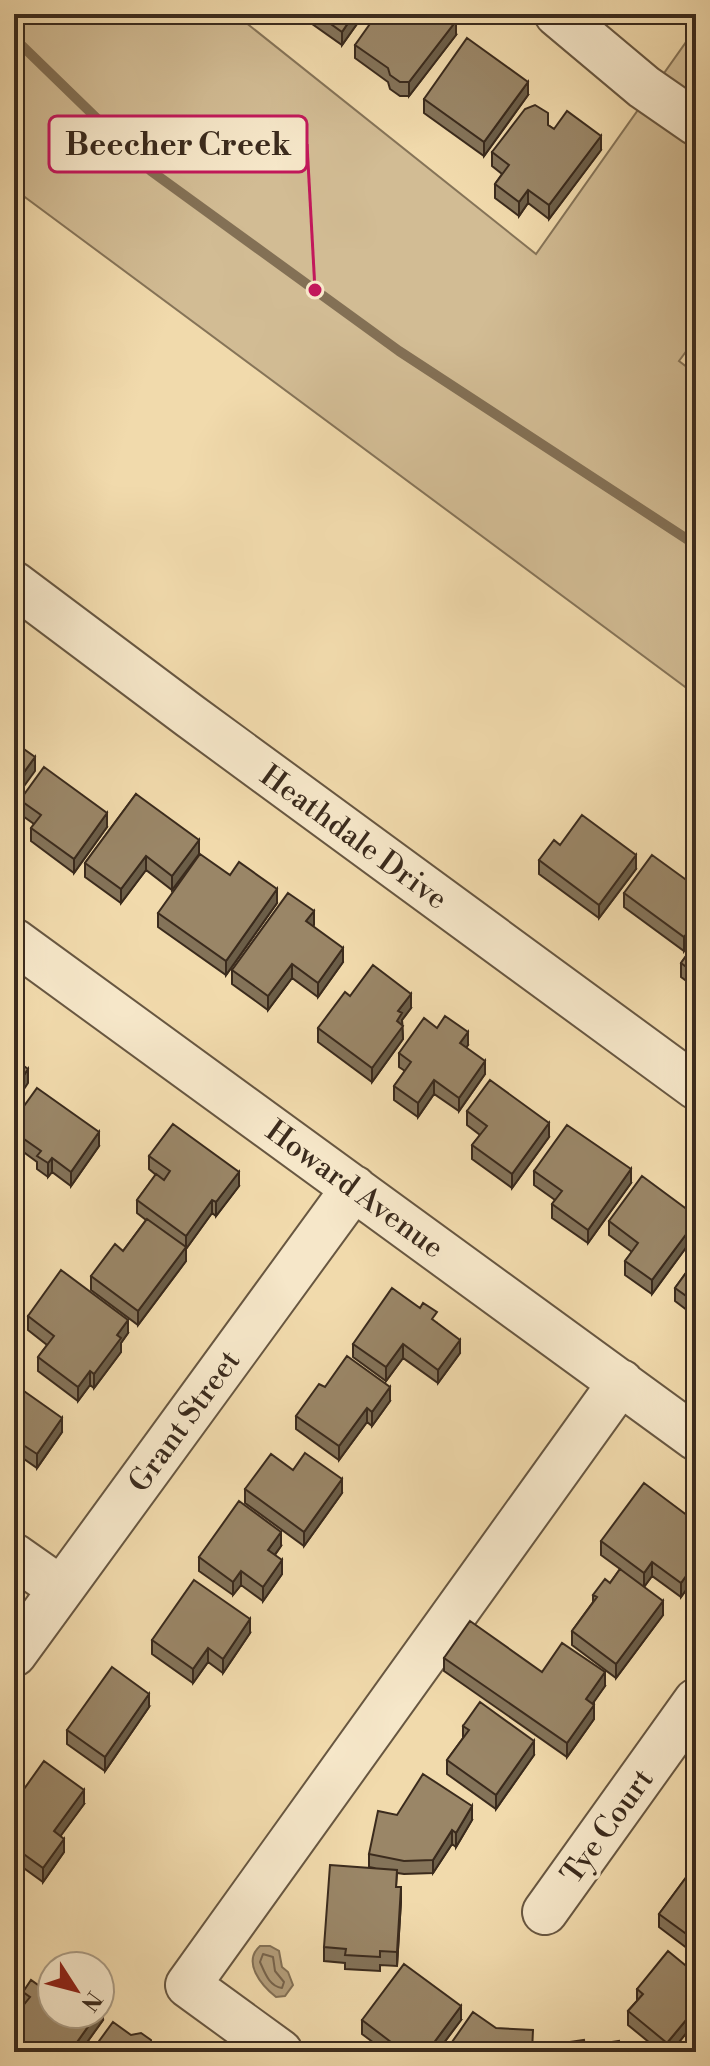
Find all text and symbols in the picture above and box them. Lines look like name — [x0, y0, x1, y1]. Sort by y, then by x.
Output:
callout: Beecher Creek — [49, 116, 307, 172]
text: Beecher Creek — [65, 125, 292, 165]
street label: Heathdale Drive — [252, 757, 454, 918]
street label: Howard Avenue — [258, 1112, 451, 1267]
street label: Grant Street — [121, 1343, 249, 1500]
street label: Tye Court — [553, 1761, 662, 1892]
north arrow — [36, 1950, 116, 2030]
text: N — [75, 1986, 107, 2016]

